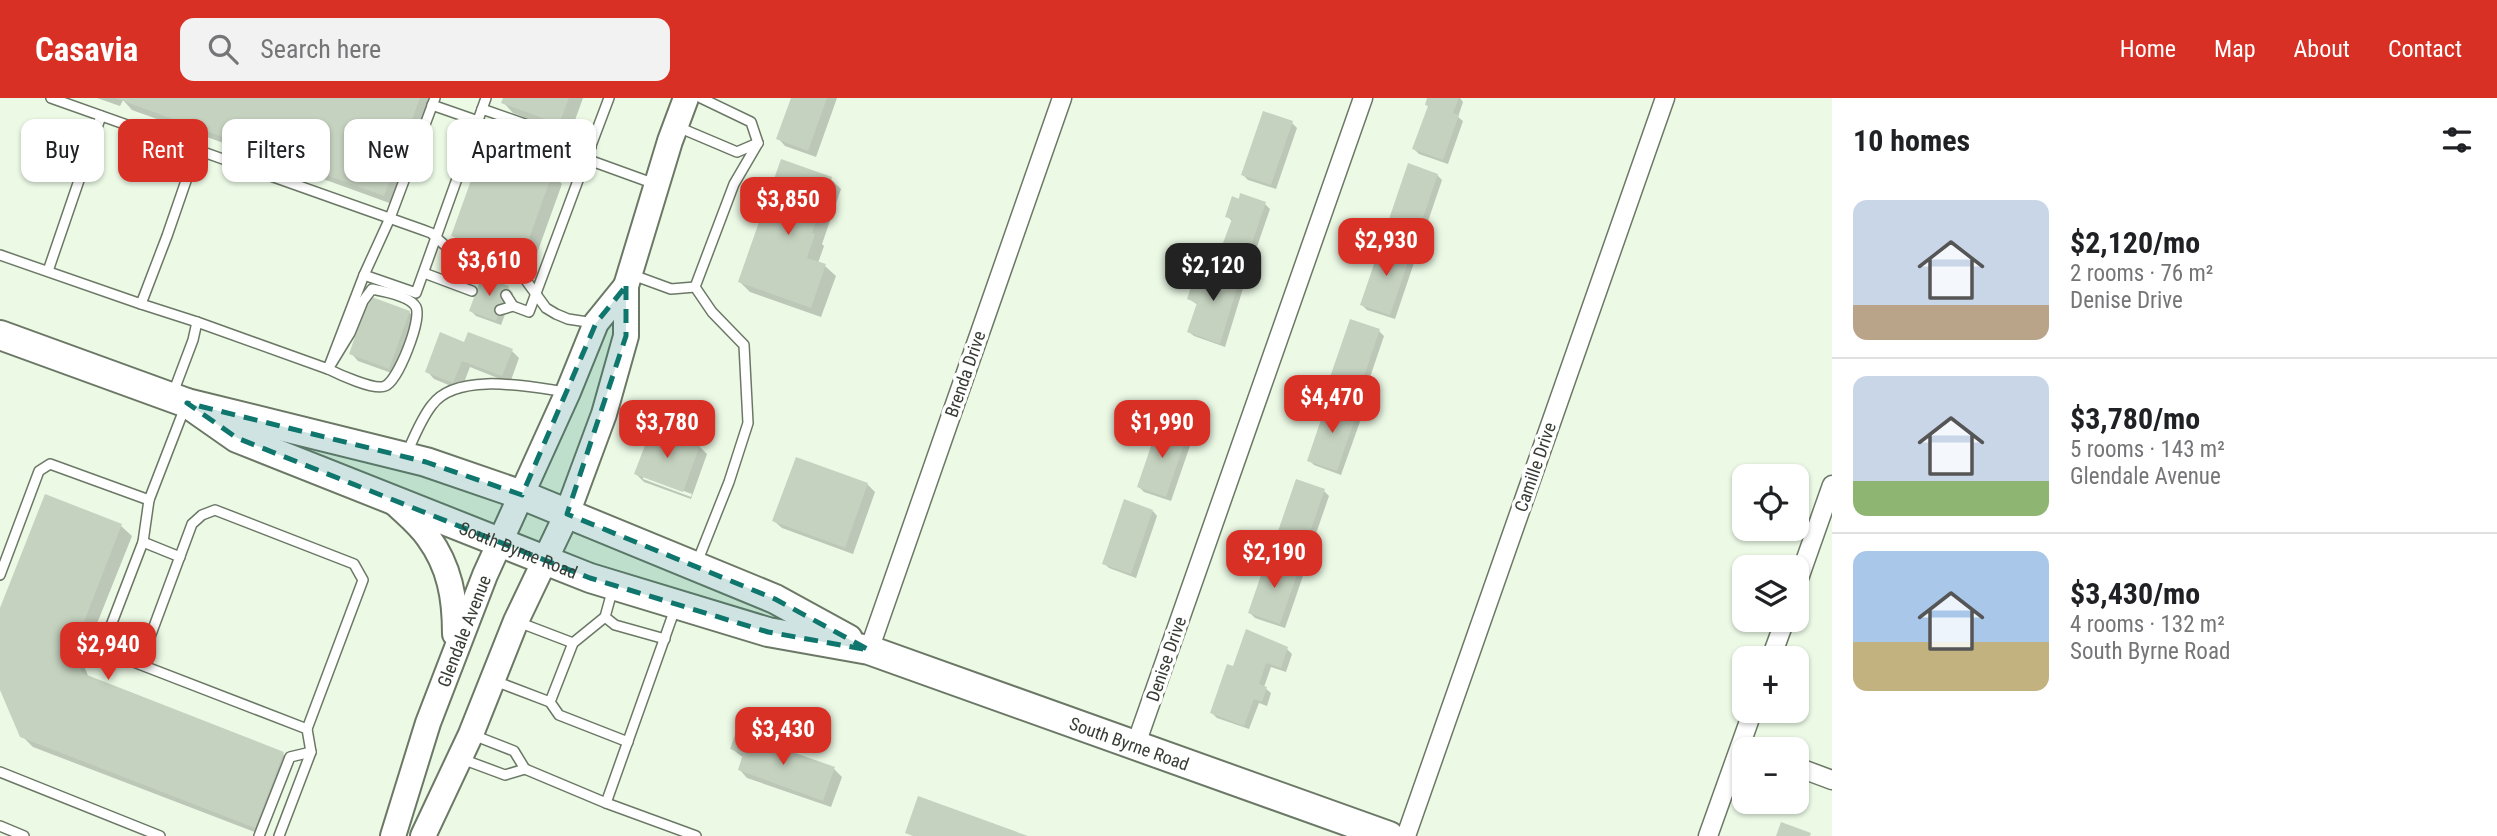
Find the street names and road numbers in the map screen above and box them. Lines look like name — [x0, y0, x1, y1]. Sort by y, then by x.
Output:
street label: Brenda Drive — [940, 328, 990, 420]
street label: Camille Drive — [1510, 419, 1560, 515]
street label: South Byrne Road — [456, 517, 581, 583]
street label: Glendale Avenue — [432, 572, 494, 690]
street label: Denise Drive — [1142, 614, 1190, 704]
street label: South Byrne Road — [1067, 712, 1192, 774]

